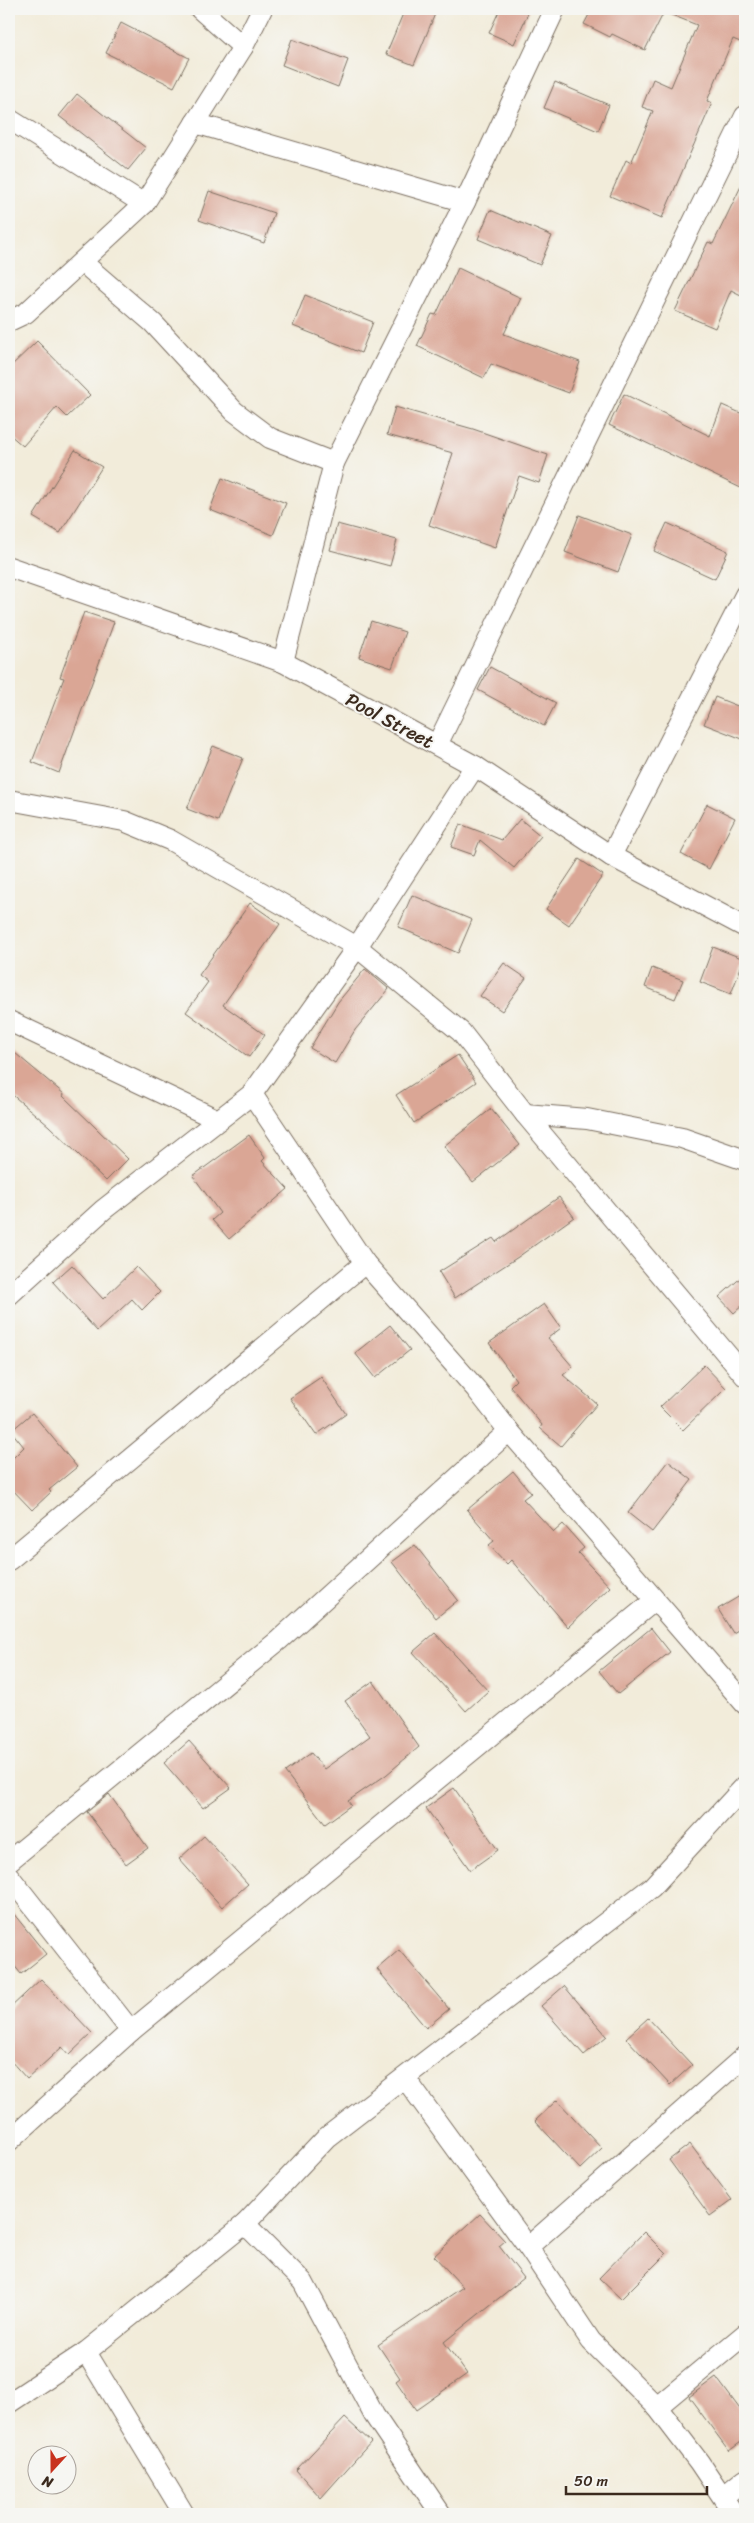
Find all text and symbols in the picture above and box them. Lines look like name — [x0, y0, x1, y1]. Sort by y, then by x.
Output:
street label: Pool Street — [339, 683, 440, 758]
north arrow — [28, 2446, 78, 2496]
scale bar — [566, 2463, 708, 2495]
text: N — [38, 2468, 57, 2495]
text: 50 m — [574, 2468, 609, 2494]

